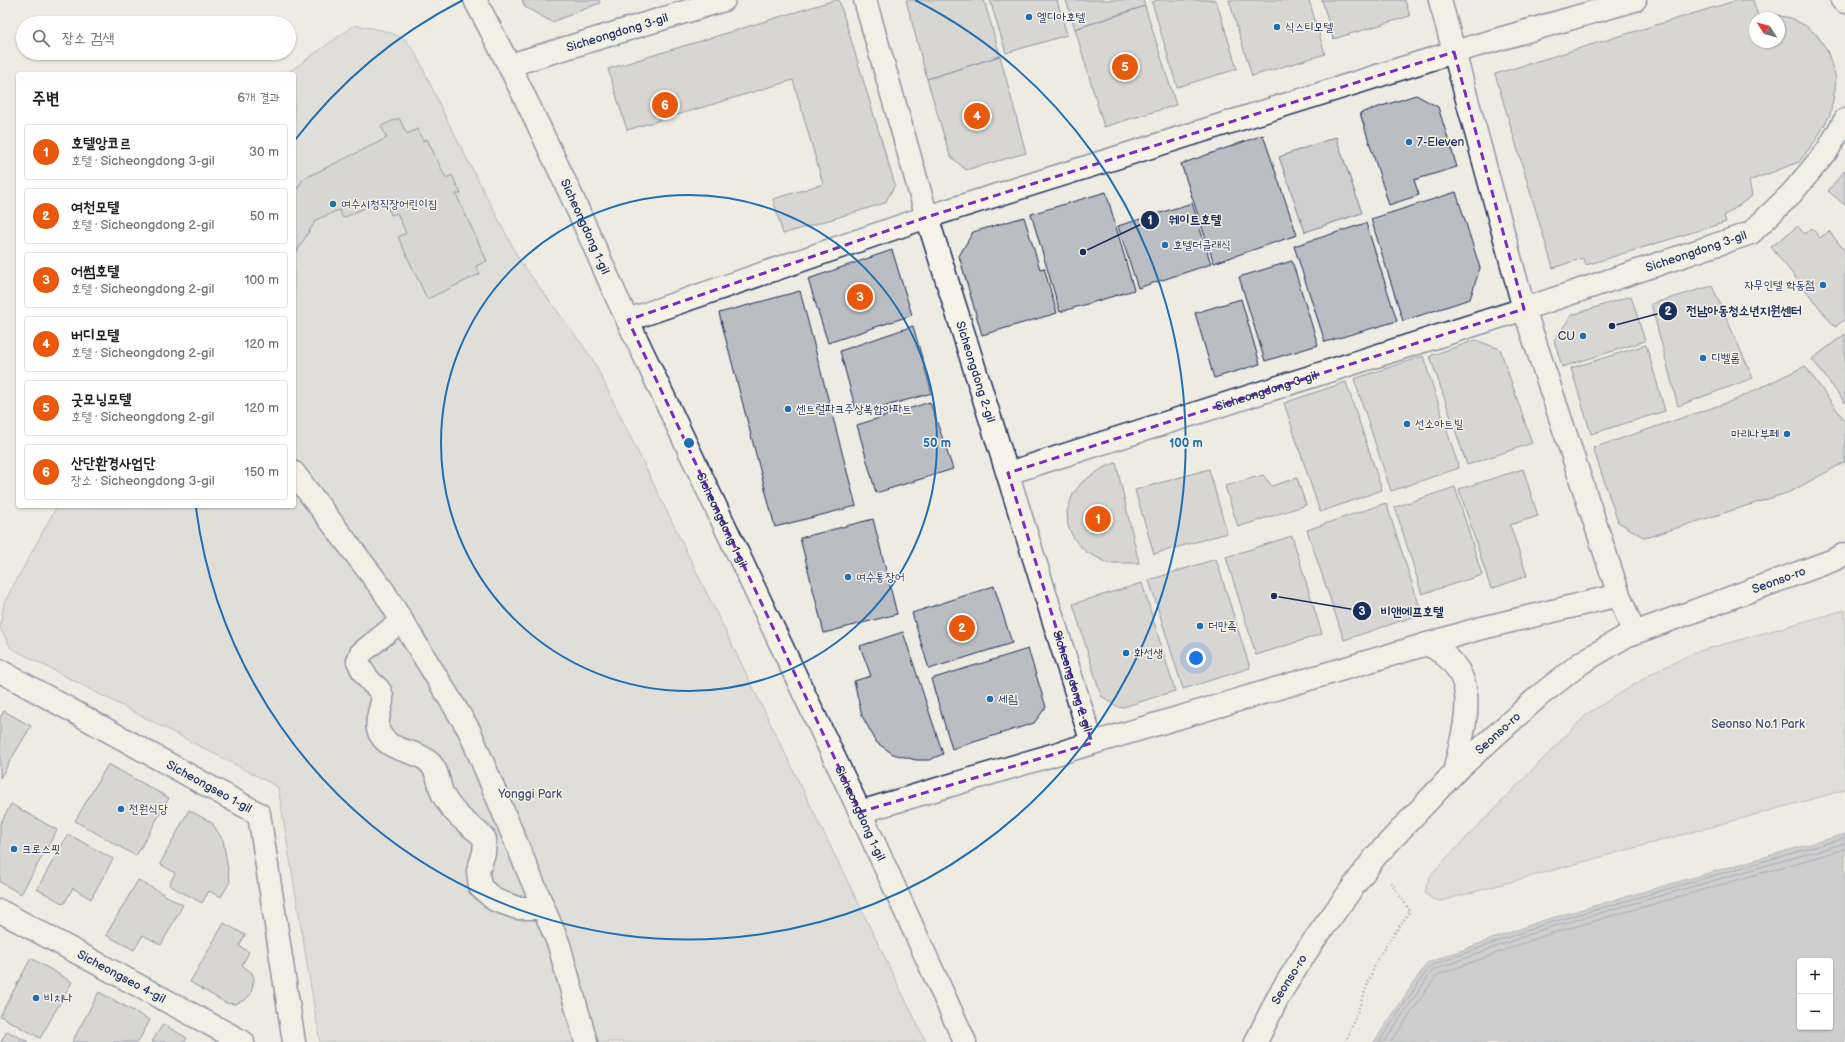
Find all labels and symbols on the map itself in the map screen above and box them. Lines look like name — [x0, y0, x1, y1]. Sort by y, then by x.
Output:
street label: Sicheongdong 3-gil — [564, 10, 670, 55]
place label: 엘디아호텔 — [1037, 10, 1086, 25]
marker: 엘디아호텔 — [1024, 12, 1034, 22]
north arrow — [1749, 12, 1785, 48]
place label: 식스티모텔 — [1285, 20, 1334, 35]
marker: 식스티모텔 — [1272, 22, 1282, 32]
pin: 5 — [1112, 52, 1138, 82]
pin: 6 — [652, 90, 678, 120]
pin: 4 — [964, 101, 990, 131]
place label: 7-Eleven — [1417, 135, 1465, 150]
marker: 7-Eleven — [1404, 137, 1414, 147]
street label: Sicheongdong 1-gil — [557, 176, 613, 277]
place label: 여수시청직장어린이집 — [341, 197, 438, 212]
marker: 여수시청직장어린이집 — [328, 199, 338, 209]
callout: 웨이트호텔 — [1140, 207, 1229, 232]
text: 웨이트호텔 — [1169, 212, 1222, 228]
text: 1 — [1147, 213, 1153, 228]
street label: Sicheongdong 3-gil — [1644, 227, 1749, 275]
place label: 호텔더클래식 — [1173, 238, 1231, 253]
marker: 호텔더클래식 — [1160, 240, 1170, 250]
place label: 자무인텔 학동점 — [1744, 278, 1815, 293]
marker: 자무인텔 학동점 — [1818, 280, 1828, 290]
pin: 3 — [847, 282, 873, 312]
callout: 전남아동청소년지원센터 — [1658, 298, 1809, 323]
text: 전남아동청소년지원센터 — [1685, 303, 1802, 319]
text: 2 — [1664, 304, 1672, 319]
street label: Sicheongdong 2-gil — [953, 319, 999, 424]
place label: CU — [1558, 329, 1575, 344]
marker: CU — [1578, 331, 1588, 341]
place label: 디벨롭 — [1711, 351, 1740, 366]
marker: 디벨롭 — [1698, 353, 1708, 363]
street label: Sicheongdong 3-gil — [1214, 368, 1319, 414]
place label: 센트럴파크주상복합아파트 — [796, 402, 912, 417]
marker: 센트럴파크주상복합아파트 — [783, 404, 793, 414]
place label: 선소아트빌 — [1415, 417, 1464, 432]
marker: 선소아트빌 — [1402, 419, 1412, 429]
place label: 마리나부페 — [1731, 427, 1779, 442]
marker: 마리나부페 — [1782, 429, 1792, 439]
centre of rings — [682, 436, 696, 450]
text: 50 m — [923, 436, 951, 451]
text: 100 m — [1169, 436, 1203, 451]
street label: Sicheongdong 1-gil — [693, 470, 751, 570]
pin: 1 — [1085, 504, 1111, 534]
street label: Seonso-ro — [1750, 563, 1808, 597]
place label: 여수통장어 — [856, 570, 904, 585]
marker: 여수통장어 — [843, 572, 853, 582]
callout: 비앤에프호텔 — [1352, 599, 1451, 624]
text: 3 — [1358, 604, 1366, 619]
text: 비앤에프호텔 — [1381, 604, 1444, 620]
pin: 2 — [949, 613, 975, 643]
place label: 더만족 — [1208, 619, 1237, 634]
marker: 더만족 — [1195, 621, 1205, 631]
street label: Sicheongdong 2-gil — [1050, 628, 1095, 734]
place label: 화선생 — [1134, 646, 1163, 661]
marker: 화선생 — [1121, 648, 1131, 658]
your location — [1186, 648, 1206, 668]
place label: 세림 — [998, 692, 1018, 707]
marker: 세림 — [985, 694, 995, 704]
street label: Seonso-ro — [1472, 709, 1524, 758]
park label: Seonso No.1 Park — [1711, 717, 1805, 732]
street label: Sicheongseo 1-gil — [164, 757, 255, 816]
street label: Sicheongdong 1-gil — [832, 763, 889, 863]
park label: Yonggi Park — [497, 787, 562, 802]
place label: 전원식당 — [129, 802, 168, 817]
marker: 전원식당 — [116, 804, 126, 814]
place label: 크로스핏 — [22, 842, 61, 857]
marker: 크로스핏 — [9, 844, 19, 854]
street label: Sicheongseo 4-gil — [75, 947, 168, 1006]
street label: Seonso-ro — [1268, 951, 1310, 1007]
place label: 비치나 — [44, 991, 73, 1006]
marker: 비치나 — [31, 993, 41, 1003]

